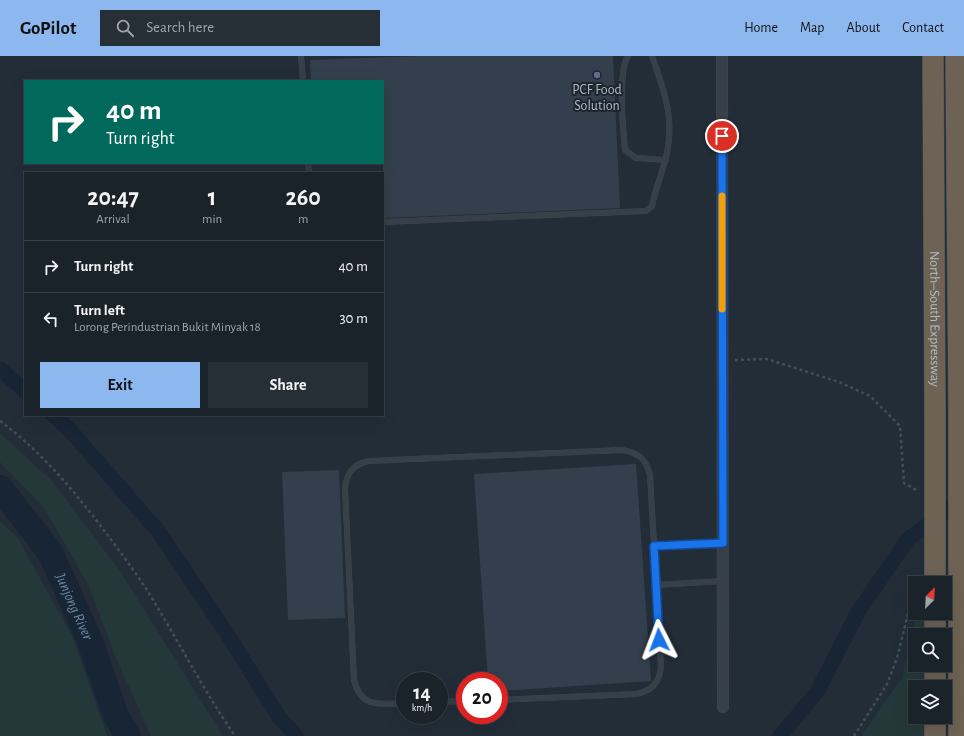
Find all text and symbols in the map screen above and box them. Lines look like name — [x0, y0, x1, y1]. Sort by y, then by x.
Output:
search box — [100, 10, 380, 46]
icon: search — [114, 17, 136, 39]
text: GoPilot — [20, 19, 76, 38]
text: Search here — [146, 20, 214, 35]
text: Home — [744, 21, 778, 35]
text: Map — [800, 21, 824, 35]
text: About — [846, 21, 880, 35]
text: Contact — [902, 21, 944, 35]
marker: PCF Food Solution — [592, 70, 602, 80]
place label: PCF Food Solution — [572, 83, 622, 113]
icon: right — [40, 96, 92, 148]
text: 40 m — [106, 97, 162, 125]
pin — [705, 119, 739, 153]
icon: arrive — [711, 125, 733, 147]
text: Turn right — [106, 130, 175, 148]
text: 20:47 — [87, 186, 139, 210]
text: 1 — [208, 186, 216, 210]
text: 260 — [285, 186, 321, 210]
text: Arrival — [96, 213, 130, 226]
text: min — [202, 213, 222, 226]
text: m — [298, 213, 308, 226]
street label: North–South Expressway — [927, 251, 942, 387]
icon: right — [40, 256, 62, 278]
text: Turn right — [74, 259, 133, 274]
text: 40 m — [338, 259, 368, 274]
text: Turn left — [74, 303, 125, 318]
icon: left — [40, 308, 62, 330]
text: 30 m — [339, 311, 368, 326]
text: Lorong Perindustrian Bukit Minyak 18 — [74, 321, 261, 334]
button: Exit — [40, 362, 200, 408]
button: Share — [208, 362, 368, 408]
water label: Junjong River — [53, 570, 96, 643]
north arrow — [908, 576, 952, 620]
map controls — [908, 576, 952, 724]
position arrow — [638, 619, 680, 661]
button: search — [908, 628, 952, 672]
speed limit sign: 20 — [456, 672, 508, 724]
button: layers — [908, 680, 952, 724]
text: 14 — [413, 683, 431, 703]
text: km/h — [412, 703, 432, 713]

